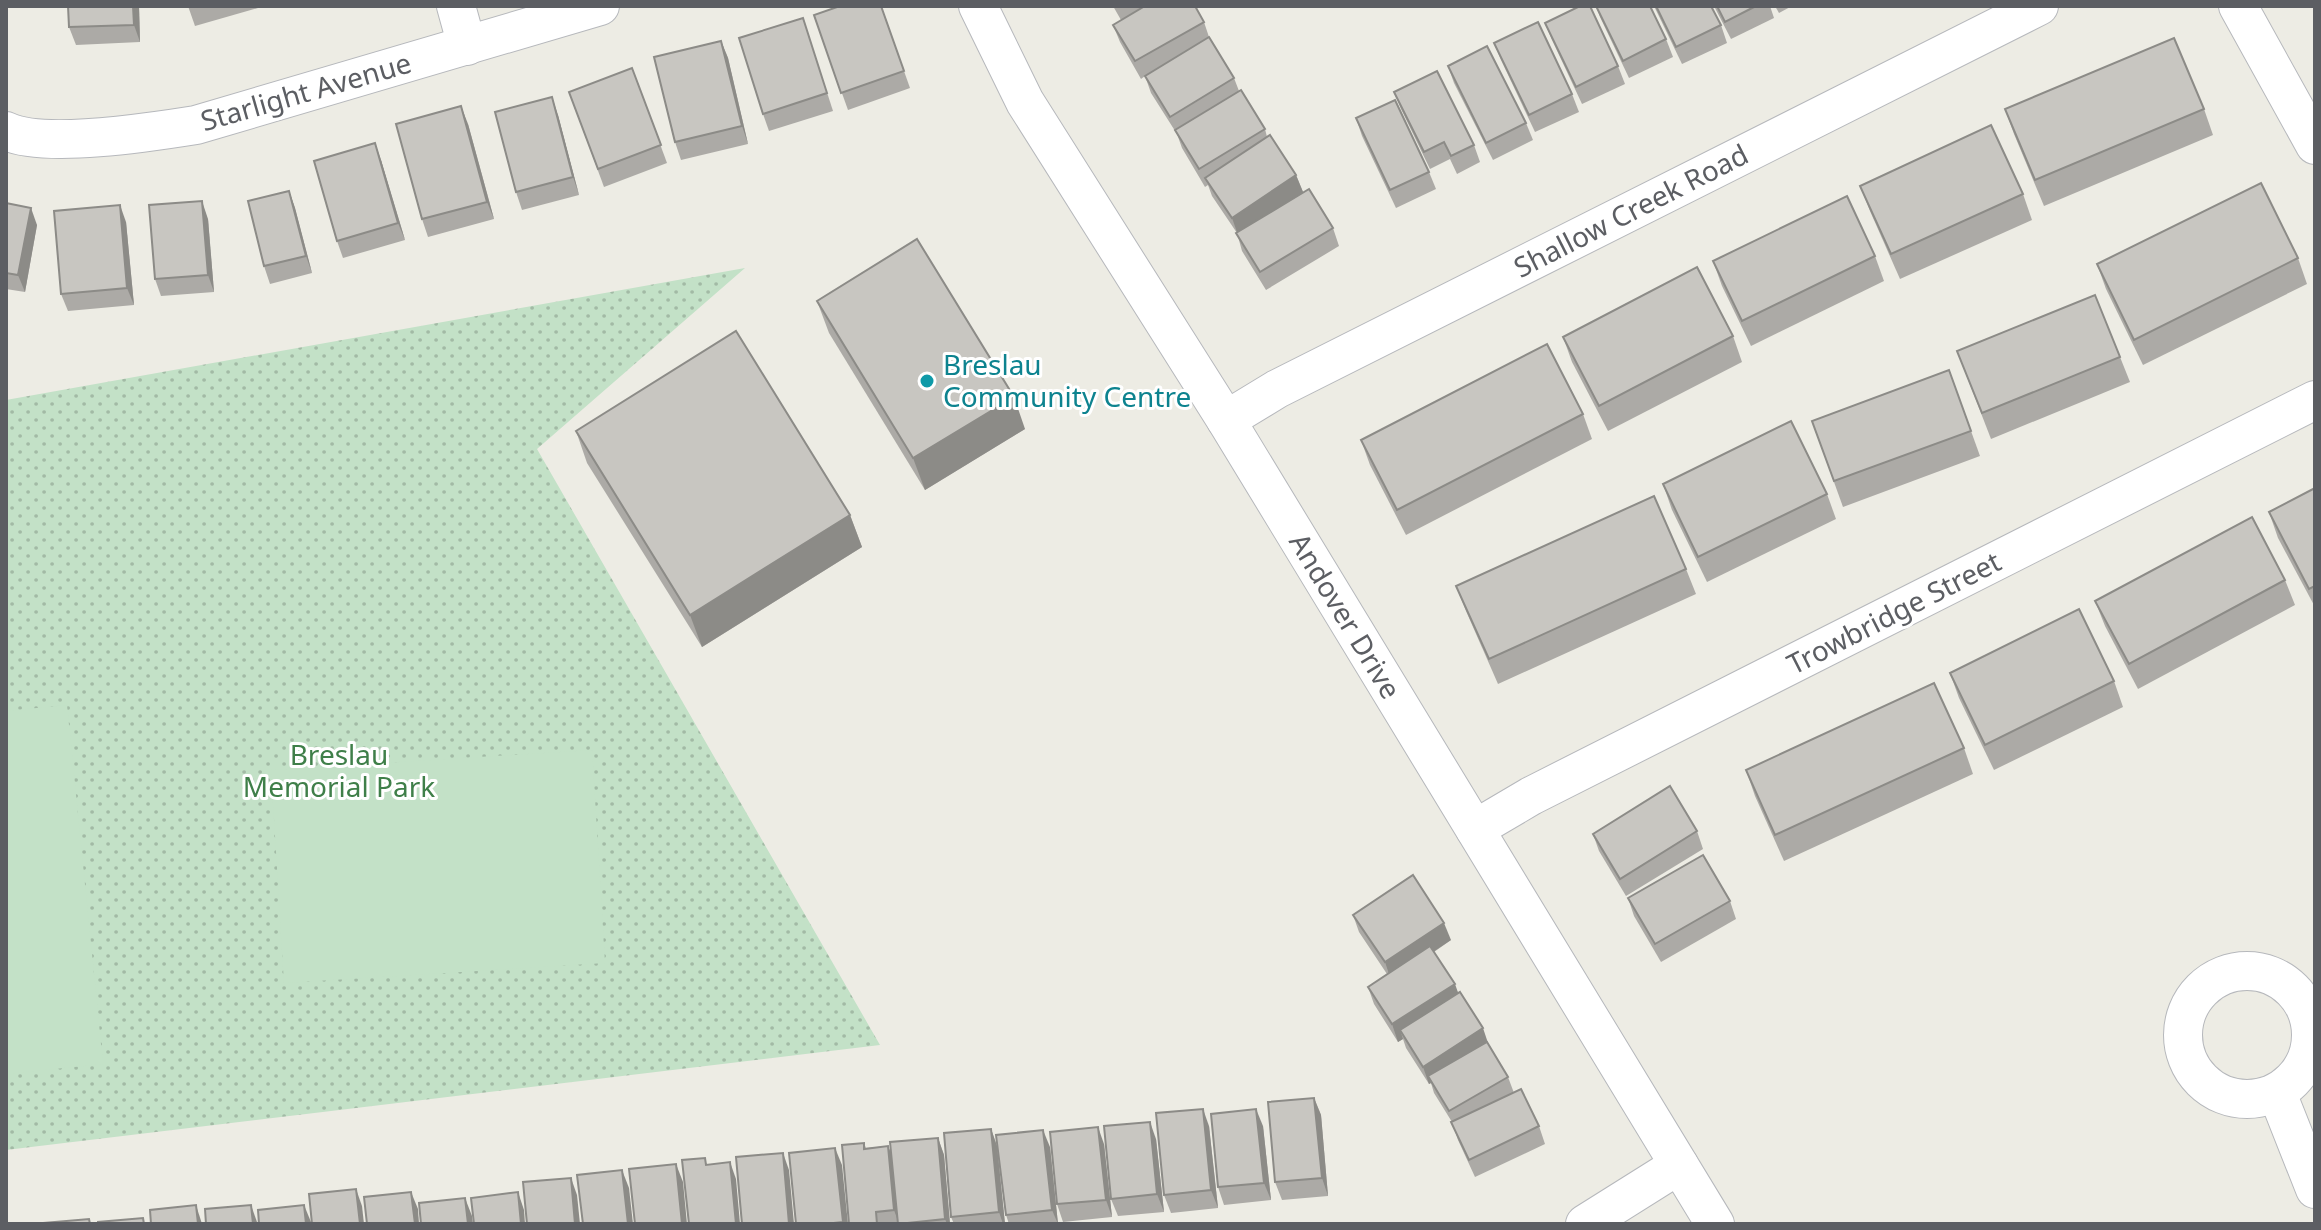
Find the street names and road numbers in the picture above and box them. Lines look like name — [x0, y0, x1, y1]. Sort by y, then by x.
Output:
street label: Starlight Avenue — [196, 43, 415, 139]
street label: Shallow Creek Road — [1507, 135, 1754, 286]
street label: Andover Drive — [1281, 526, 1410, 705]
street label: Trowbridge Street — [1780, 542, 2007, 682]

